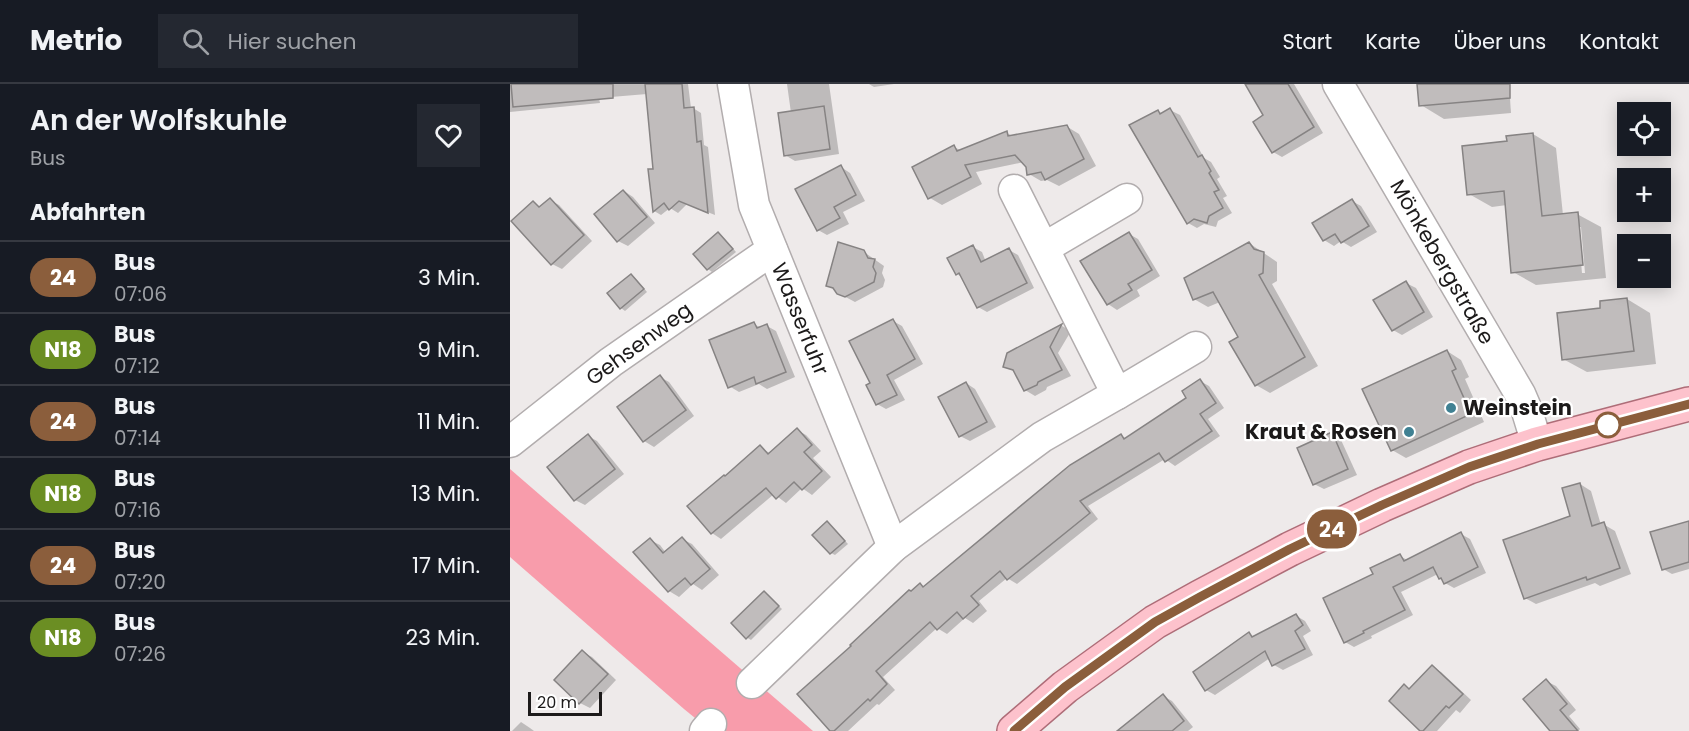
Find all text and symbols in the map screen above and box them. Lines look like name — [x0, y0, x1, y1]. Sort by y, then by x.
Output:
search box — [158, 14, 578, 68]
text: Metrio — [30, 21, 122, 60]
icon: search — [179, 25, 212, 58]
text: Hier suchen — [227, 26, 356, 57]
text: Start — [1283, 27, 1332, 56]
text: Karte — [1365, 27, 1421, 56]
text: Über uns — [1454, 27, 1546, 56]
text: Kontakt — [1579, 27, 1659, 56]
text: An der Wolfskuhle — [30, 101, 287, 140]
map controls — [1617, 102, 1671, 288]
button: locate — [1617, 102, 1671, 156]
button: heart — [417, 104, 480, 167]
text: Bus — [30, 144, 66, 172]
button: + — [1617, 168, 1671, 222]
street label: Mönkebergstraße — [1383, 174, 1501, 350]
text: Abfahrten — [30, 197, 146, 228]
button: − — [1617, 234, 1671, 288]
text: Bus — [114, 247, 156, 278]
street label: Wasserfuhr — [765, 258, 836, 380]
text: 3 Min. — [418, 262, 480, 293]
text: 24 — [50, 263, 76, 292]
text: 07:06 — [114, 280, 167, 308]
street label: Gehsenweg — [580, 295, 698, 392]
text: Bus — [114, 319, 156, 350]
text: 9 Min. — [417, 334, 480, 365]
text: N18 — [44, 335, 82, 364]
text: 07:12 — [114, 352, 160, 380]
text: Bus — [114, 391, 156, 422]
place label: Weinstein — [1463, 393, 1572, 422]
marker: Weinstein — [1444, 401, 1458, 415]
text: 11 Min. — [417, 406, 480, 437]
text: 24 — [50, 407, 76, 436]
unlabelled marker — [1595, 412, 1621, 438]
place label: Kraut & Rosen — [1245, 417, 1397, 446]
text: 07:14 — [114, 424, 161, 452]
marker: Kraut & Rosen — [1402, 425, 1416, 439]
text: Bus — [114, 463, 156, 494]
text: 13 Min. — [411, 478, 480, 509]
text: N18 — [44, 479, 82, 508]
text: 07:16 — [114, 496, 161, 524]
line badge: 24 — [1305, 510, 1359, 548]
text: 24 — [1319, 515, 1345, 544]
text: Bus — [114, 535, 156, 566]
text: 17 Min. — [412, 550, 480, 581]
text: 24 — [50, 551, 76, 580]
text: 07:20 — [114, 568, 166, 596]
text: Bus — [114, 607, 156, 638]
text: 23 Min. — [405, 622, 480, 653]
text: N18 — [44, 623, 82, 652]
text: 07:26 — [114, 640, 166, 668]
scale bar — [528, 689, 602, 716]
text: 20 m — [537, 691, 577, 714]

